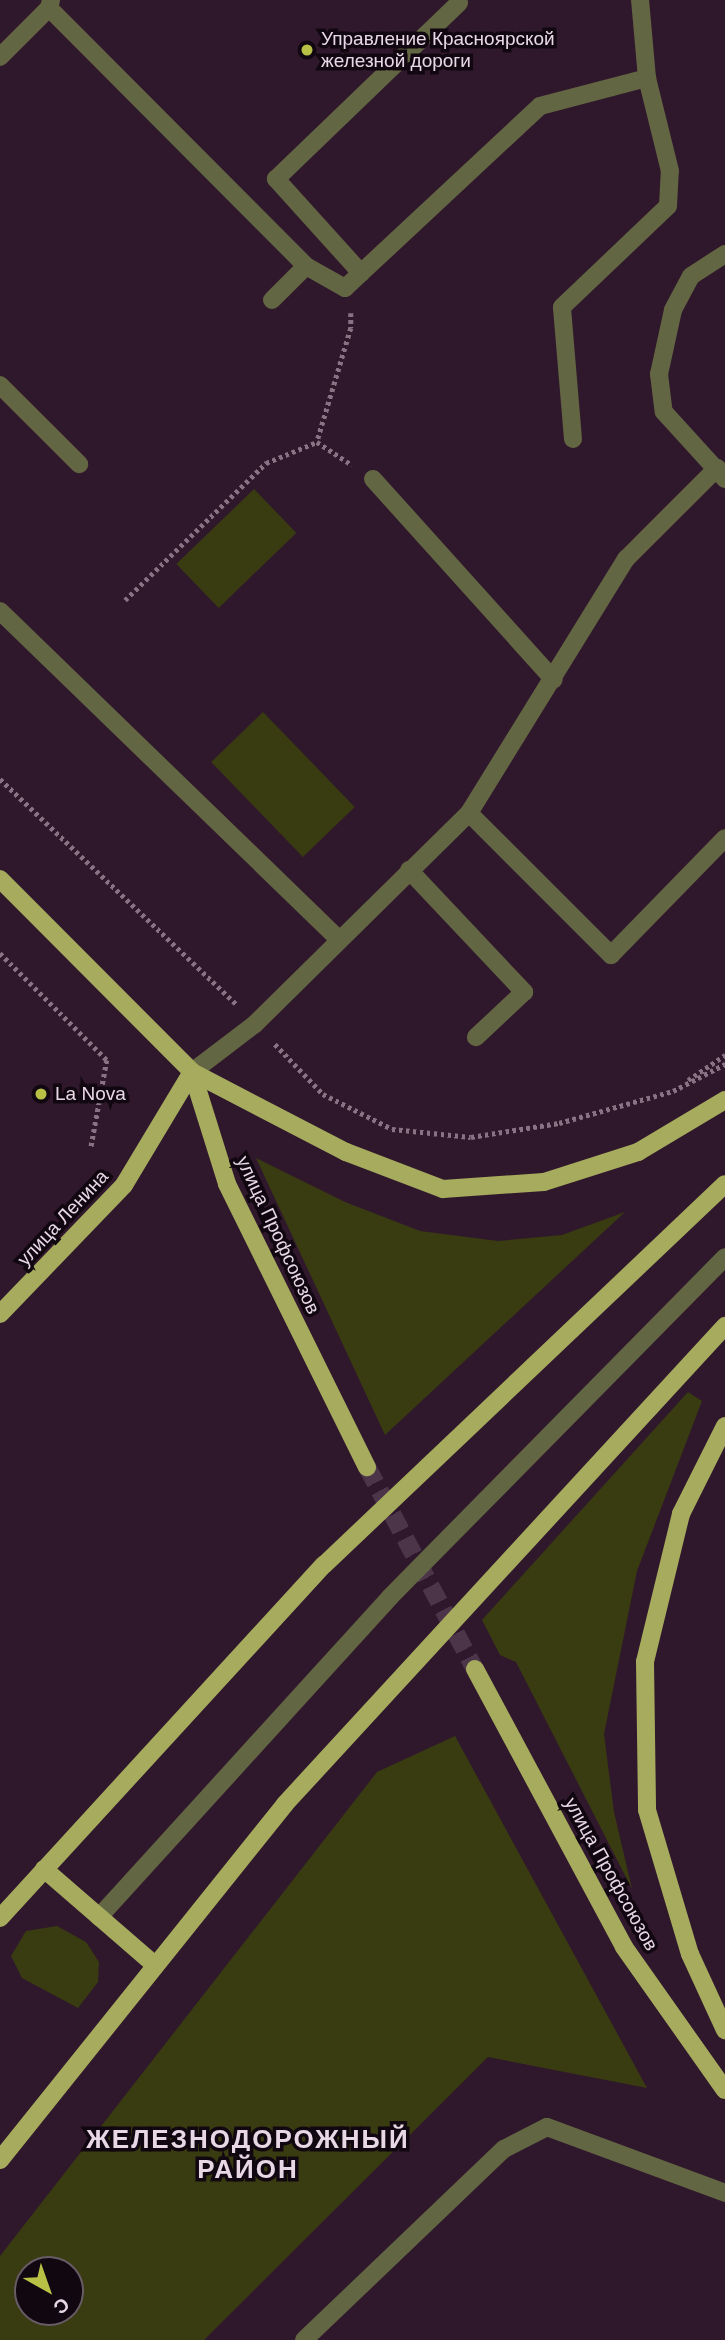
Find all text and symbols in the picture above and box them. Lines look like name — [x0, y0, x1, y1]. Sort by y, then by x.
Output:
place label: Управление Красноярской железной дороги — [321, 28, 555, 72]
marker: Управление Красноярской железной дороги — [299, 42, 315, 58]
place label: La Nova — [55, 1083, 126, 1105]
marker: La Nova — [33, 1086, 49, 1102]
street label: улица Профсоюзов — [231, 1152, 325, 1318]
street label: улица Ленина — [13, 1165, 113, 1271]
street label: улица Профсоюзов — [559, 1793, 663, 1955]
district label: ЖЕЛЕЗНОДОРОЖНЫЙ РАЙОН — [88, 2124, 408, 2186]
north arrow — [14, 2256, 84, 2326]
text: С — [50, 2293, 74, 2318]

